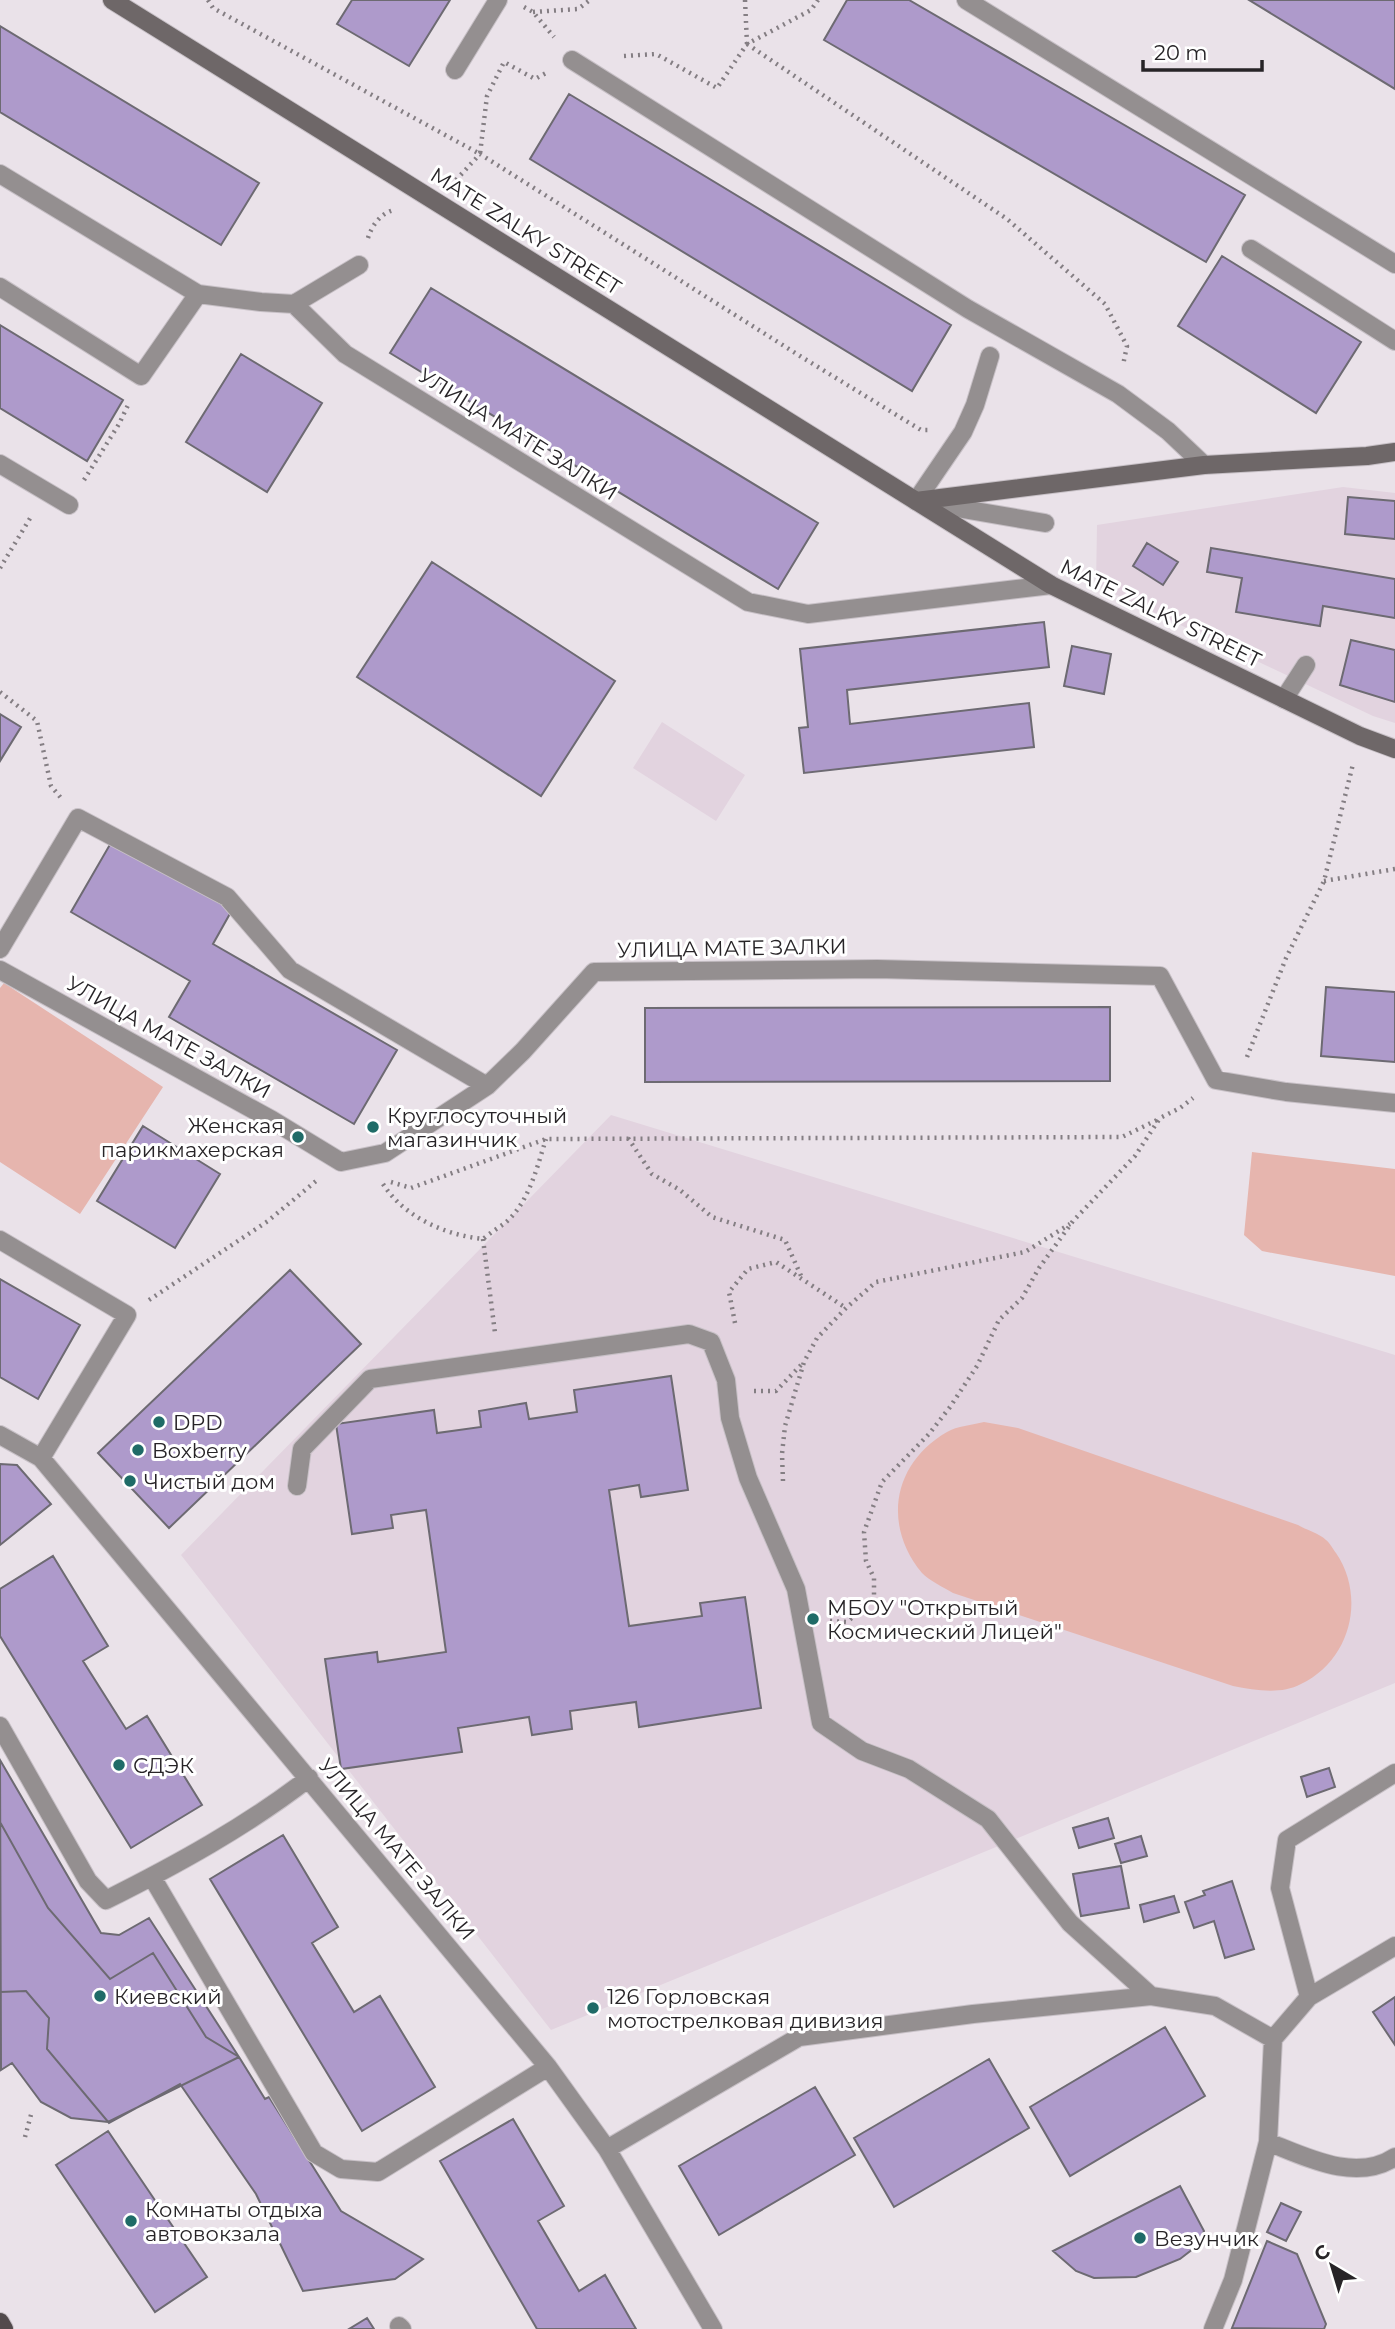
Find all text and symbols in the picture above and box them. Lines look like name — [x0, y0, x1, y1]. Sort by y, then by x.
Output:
scale bar — [1143, 28, 1262, 72]
text: 20 m — [1154, 40, 1208, 65]
street label: MATE ZALKY STREET — [426, 162, 626, 300]
street label: УЛИЦА МАТЕ ЗАЛКИ — [414, 363, 622, 505]
street label: MATE ZALKY STREET — [1057, 554, 1265, 672]
street label: УЛИЦА МАТЕ ЗАЛКИ — [617, 933, 847, 963]
street label: УЛИЦА МАТЕ ЗАЛКИ — [63, 970, 275, 1104]
place label: Круглосуточный магазинчик — [387, 1103, 567, 1152]
place label: Женская парикмахерская — [101, 1113, 284, 1162]
marker: Круглосуточный магазинчик — [365, 1119, 381, 1135]
marker: Женская парикмахерская — [290, 1129, 306, 1145]
place label: DPD — [173, 1410, 223, 1435]
marker: DPD — [151, 1414, 167, 1430]
place label: Boxberry — [152, 1438, 247, 1463]
marker: Boxberry — [130, 1442, 146, 1458]
place label: Чистый дом — [144, 1469, 275, 1494]
marker: Чистый дом — [122, 1473, 138, 1489]
place label: МБОУ "Открытый Космический Лицей" — [827, 1595, 1062, 1644]
marker: МБОУ "Открытый Космический Лицей" — [805, 1611, 821, 1627]
place label: СДЭК — [133, 1753, 194, 1778]
street label: УЛИЦА МАТЕ ЗАЛКИ — [314, 1753, 480, 1945]
marker: СДЭК — [111, 1757, 127, 1773]
place label: Киевский — [114, 1984, 222, 2009]
place label: 126 Горловская мотострелковая дивизия — [607, 1984, 883, 2033]
marker: Киевский — [92, 1988, 108, 2004]
marker: 126 Горловская мотострелковая дивизия — [585, 2000, 601, 2016]
place label: Комнаты отдыха автовокзала — [145, 2197, 323, 2246]
marker: Комнаты отдыха автовокзала — [123, 2213, 139, 2229]
place label: Везунчик — [1154, 2226, 1259, 2251]
marker: Везунчик — [1132, 2230, 1148, 2246]
north arrow — [1297, 2231, 1367, 2301]
text: С — [1309, 2240, 1335, 2266]

